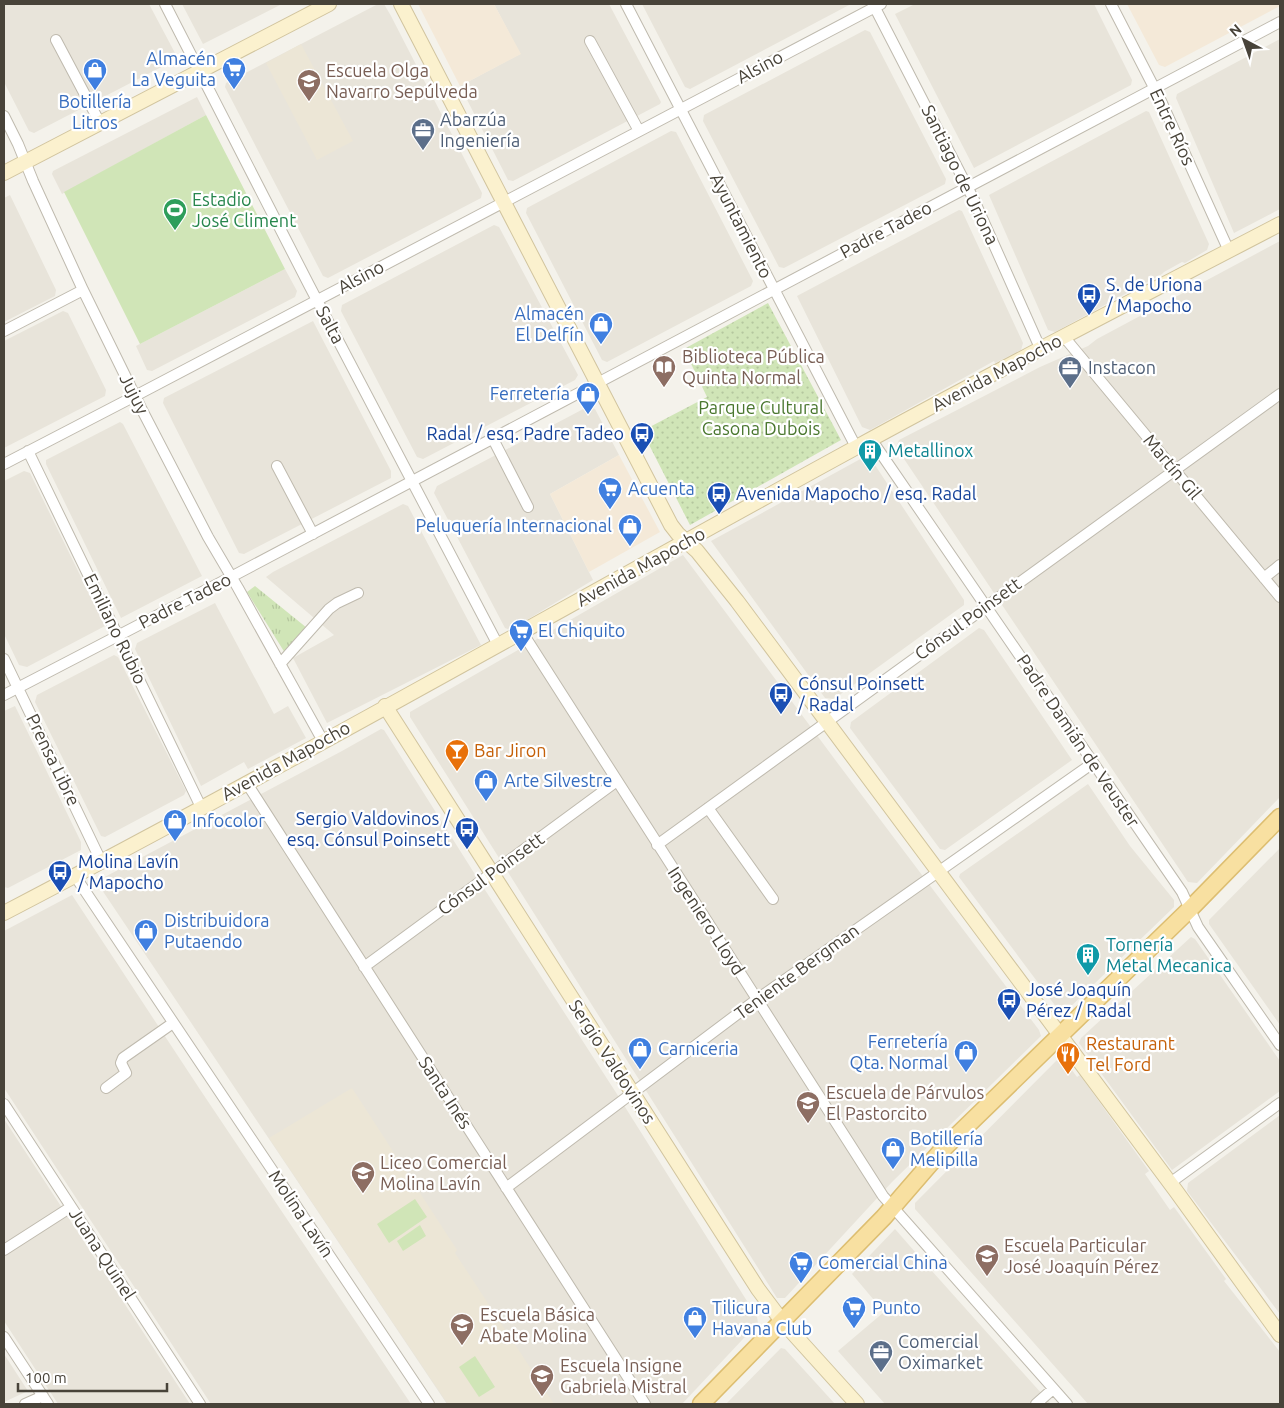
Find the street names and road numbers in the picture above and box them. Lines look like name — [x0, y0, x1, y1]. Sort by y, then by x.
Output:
street label: Alsino — [733, 46, 786, 87]
street label: Entre Ríos — [1146, 85, 1199, 168]
street label: Santiago de Uriona — [918, 101, 1003, 248]
street label: Ayuntamiento — [707, 170, 777, 281]
street label: Padre Tadeo — [836, 197, 935, 262]
street label: Alsino — [334, 256, 387, 297]
street label: Salta — [313, 302, 349, 347]
street label: Avenida Mapocho — [928, 330, 1065, 415]
street label: Jujuy — [116, 370, 154, 417]
street label: Martín Gil — [1140, 430, 1206, 503]
street label: Avenida Mapocho — [573, 523, 708, 610]
street label: Padre Tadeo — [135, 568, 234, 632]
street label: Emiliano Rubio — [81, 570, 151, 687]
street label: Cónsul Poinsett — [910, 573, 1024, 663]
street label: Padre Damián de Veuster — [1014, 650, 1144, 831]
street label: Prensa Libre — [23, 710, 85, 809]
street label: Avenida Mapocho — [218, 717, 353, 804]
street label: Cónsul Poinsett — [433, 828, 547, 918]
street label: Ingeniero Lloyd — [664, 863, 749, 978]
street label: Teniente Bergman — [730, 919, 862, 1023]
street label: Sergio Valdovinos — [565, 996, 660, 1127]
street label: Santa Inés — [415, 1053, 477, 1132]
street label: Molina Lavín — [265, 1166, 338, 1261]
street label: Juana Quinel — [65, 1204, 140, 1304]

